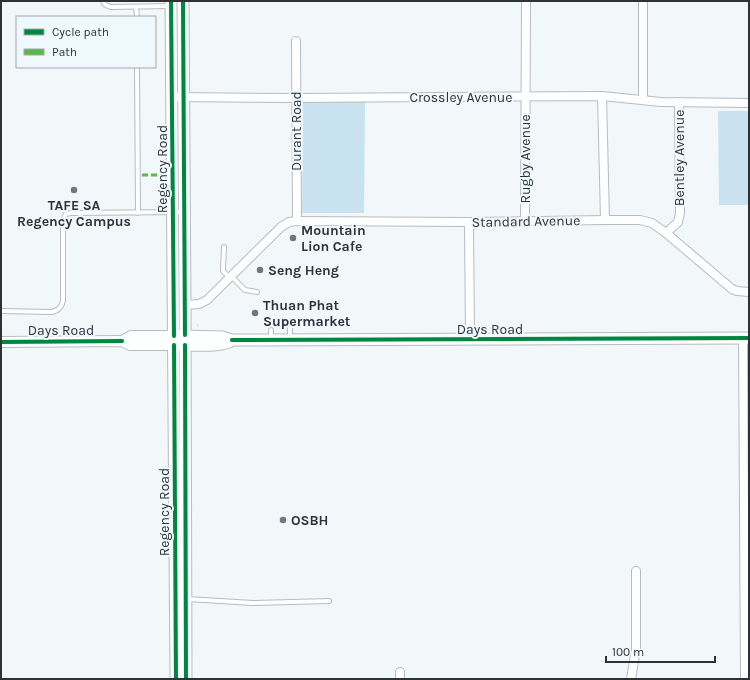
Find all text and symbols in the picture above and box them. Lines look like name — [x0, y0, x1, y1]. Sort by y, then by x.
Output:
legend — [16, 16, 156, 68]
text: Cycle path — [52, 25, 109, 39]
text: Path — [52, 45, 77, 59]
street label: Crossley Avenue — [409, 89, 513, 106]
street label: Durant Road — [288, 91, 305, 171]
street label: Bentley Avenue — [671, 110, 688, 206]
street label: Rugby Avenue — [517, 114, 534, 204]
street label: Regency Road — [154, 125, 171, 213]
marker: TAFE SA Regency Campus — [69, 185, 79, 195]
place label: TAFE SA Regency Campus — [17, 197, 131, 230]
street label: Standard Avenue — [472, 212, 580, 231]
place label: Mountain Lion Cafe — [301, 222, 366, 255]
marker: Mountain Lion Cafe — [288, 233, 298, 243]
place label: Seng Heng — [268, 262, 339, 279]
marker: Seng Heng — [255, 265, 265, 275]
place label: Thuan Phat Supermarket — [263, 297, 351, 330]
marker: Thuan Phat Supermarket — [250, 308, 260, 318]
street label: Days Road — [457, 321, 523, 338]
street label: Days Road — [28, 322, 94, 339]
street label: Regency Road — [156, 468, 173, 556]
place label: OSBH — [291, 512, 328, 529]
marker: OSBH — [278, 515, 288, 525]
scale bar — [606, 638, 715, 664]
text: 100 m — [612, 645, 644, 659]

